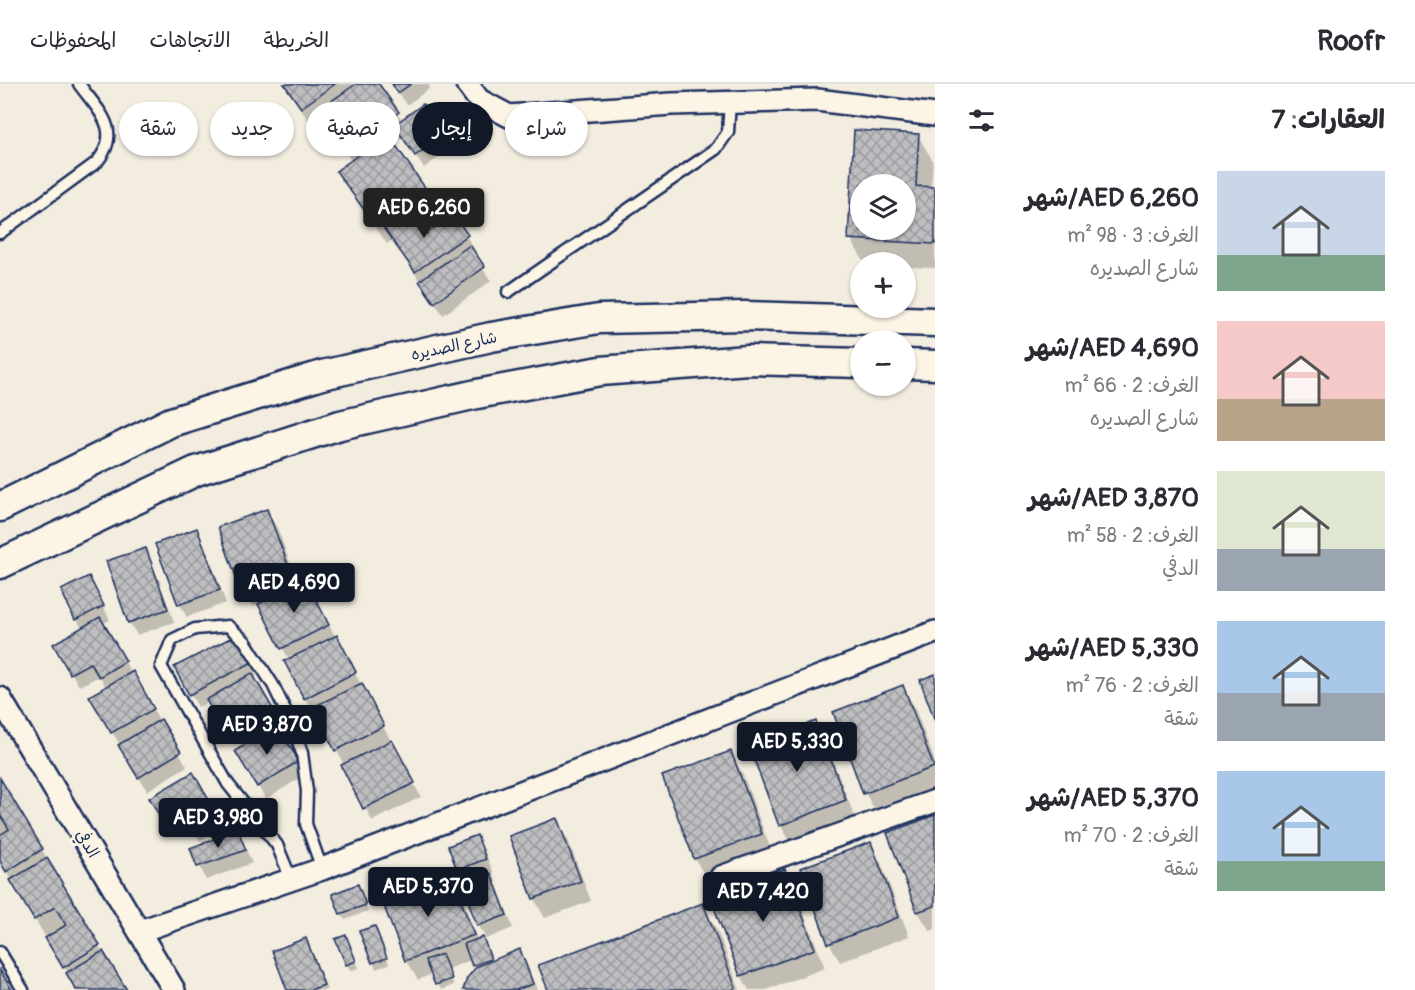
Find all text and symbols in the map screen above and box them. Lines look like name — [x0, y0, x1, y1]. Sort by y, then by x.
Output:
text: Roofr — [1317, 24, 1385, 59]
text: المحفوظات — [30, 27, 116, 54]
text: الاتجاهات — [149, 27, 231, 54]
text: الخريطة — [264, 27, 329, 54]
chip: شقة — [119, 102, 198, 156]
chip: جديد — [210, 102, 294, 156]
chip: تصفية — [306, 102, 400, 156]
chip: إيجار — [412, 102, 493, 156]
chip: شراء — [505, 102, 588, 156]
icon: filters — [965, 104, 998, 137]
text: العقارات: 7 — [1272, 104, 1385, 136]
map controls — [850, 174, 916, 396]
button: layers — [850, 174, 916, 240]
text: AED 6,260/شهر — [1025, 182, 1199, 214]
pin: AED 6,260 — [355, 188, 493, 239]
text: AED 6,260 — [377, 195, 471, 220]
icon: home — [1265, 195, 1337, 267]
text: الغرف: 3 · 98 m² — [1068, 223, 1199, 248]
button: + — [850, 252, 916, 318]
text: شارع الصديره — [1090, 256, 1199, 281]
street label: شارع الصديره — [409, 327, 499, 366]
button: − — [850, 330, 916, 396]
text: AED 4,690/شهر — [1026, 332, 1199, 364]
icon: home — [1265, 345, 1337, 417]
text: الغرف: 2 · 66 m² — [1065, 373, 1199, 398]
text: شارع الصديره — [1090, 406, 1199, 431]
text: AED 3,870/شهر — [1028, 482, 1199, 514]
icon: home — [1265, 495, 1337, 567]
text: الغرف: 2 · 58 m² — [1067, 523, 1199, 548]
text: الدفي — [1162, 556, 1199, 581]
pin: AED 4,690 — [225, 563, 363, 614]
text: AED 4,690 — [248, 570, 340, 595]
text: AED 5,330/شهر — [1027, 632, 1199, 664]
icon: home — [1265, 645, 1337, 717]
text: الغرف: 2 · 76 m² — [1066, 673, 1199, 698]
pin: AED 3,870 — [198, 705, 336, 756]
text: شقة — [1164, 706, 1199, 731]
text: AED 3,870 — [222, 712, 312, 737]
pin: AED 5,330 — [728, 722, 866, 773]
text: AED 5,330 — [751, 729, 843, 754]
text: AED 5,370/شهر — [1027, 782, 1199, 814]
icon: home — [1265, 795, 1337, 867]
pin: AED 3,980 — [149, 798, 287, 849]
text: AED 3,980 — [173, 805, 263, 830]
text: الغرف: 2 · 70 m² — [1064, 823, 1199, 848]
street label: الدفي — [70, 826, 103, 862]
text: شقة — [1164, 856, 1199, 881]
pin: AED 5,370 — [359, 867, 497, 918]
pin: AED 7,420 — [694, 872, 832, 923]
text: AED 5,370 — [382, 874, 474, 899]
text: AED 7,420 — [717, 879, 809, 904]

